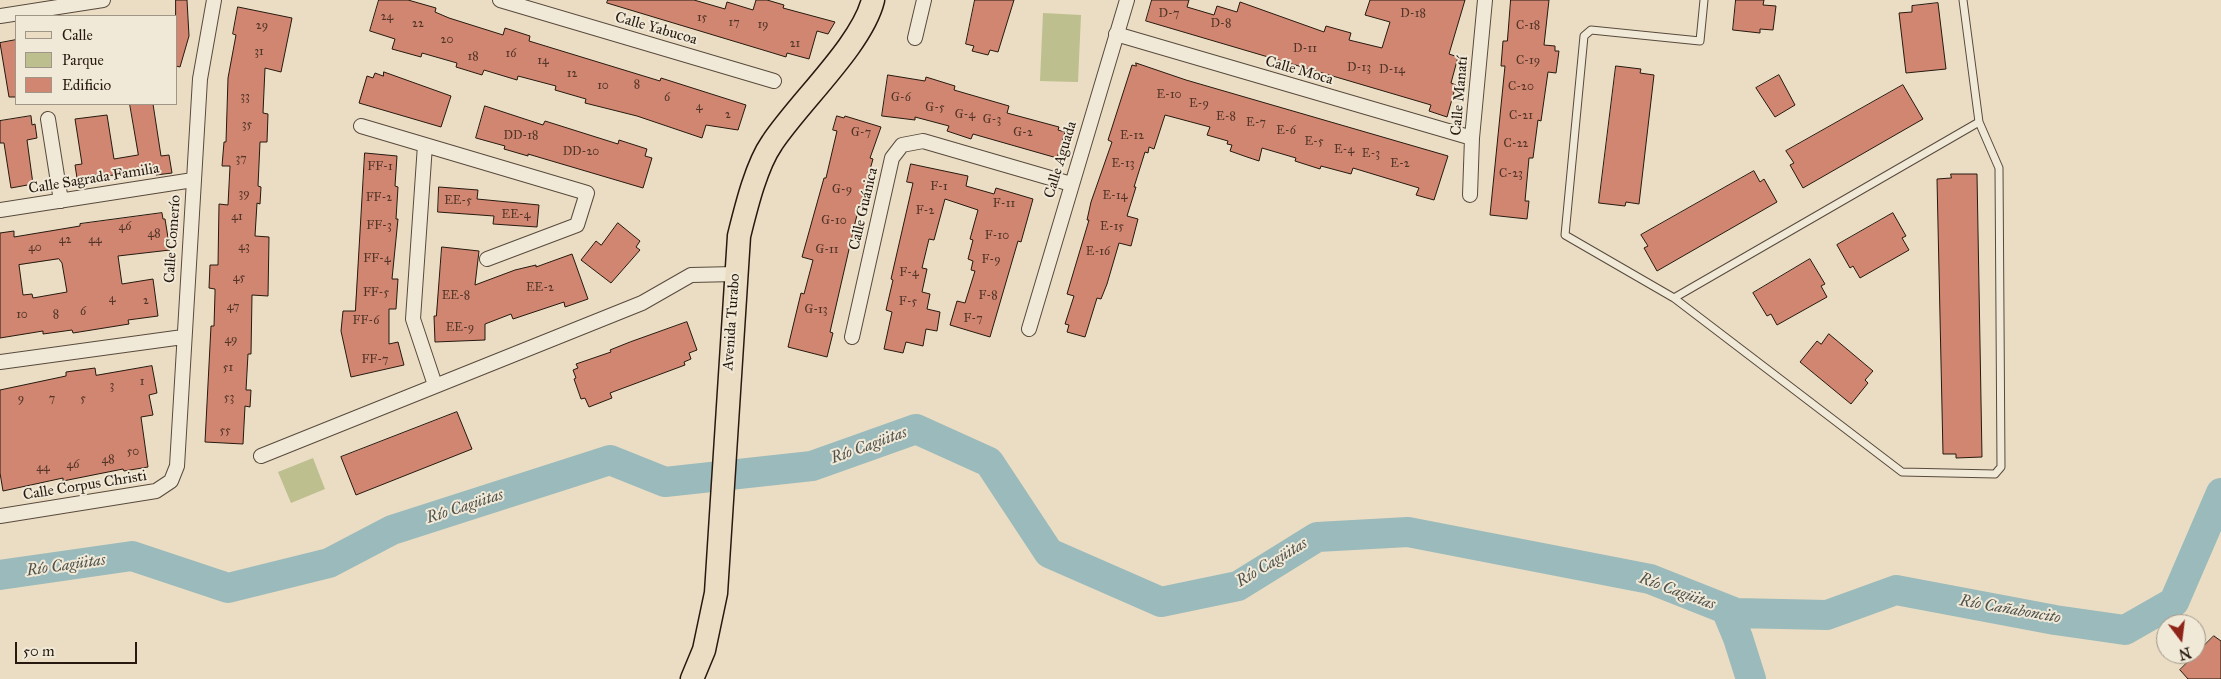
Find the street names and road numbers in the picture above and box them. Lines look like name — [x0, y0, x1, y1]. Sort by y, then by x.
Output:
street label: Calle Yabucoa — [613, 9, 699, 49]
street label: Calle Moca — [1263, 53, 1335, 89]
street label: Calle Manatí — [1448, 55, 1472, 137]
street label: Calle Aguada — [1041, 119, 1081, 201]
street label: Calle Sagrada Familia — [27, 160, 161, 198]
street label: Calle Guánica — [846, 166, 882, 252]
street label: Calle Comerío — [161, 194, 185, 284]
street label: Avenida Turabo — [720, 273, 744, 371]
street label: Calle Corpus Christi — [22, 467, 148, 505]

